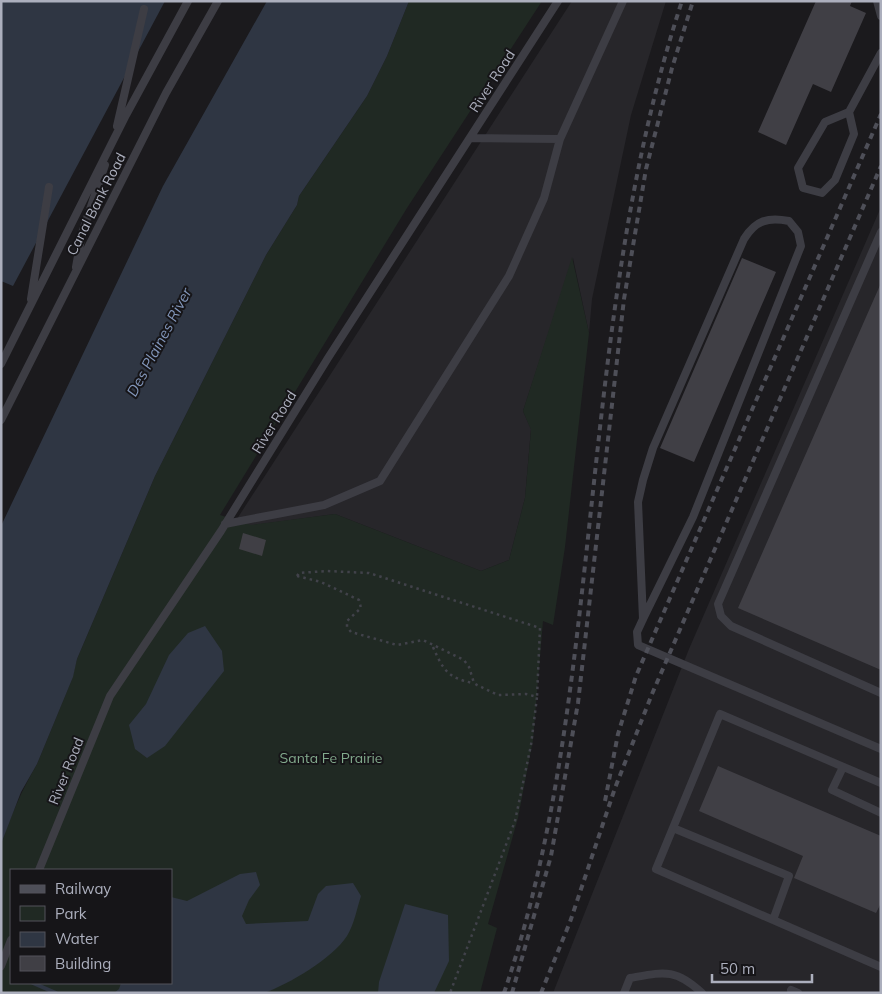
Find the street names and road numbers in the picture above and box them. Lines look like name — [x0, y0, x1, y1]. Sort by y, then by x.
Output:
street label: River Road — [465, 46, 519, 116]
street label: Canal Bank Road — [62, 150, 130, 258]
street label: River Road — [248, 387, 300, 457]
street label: River Road — [44, 735, 88, 807]

